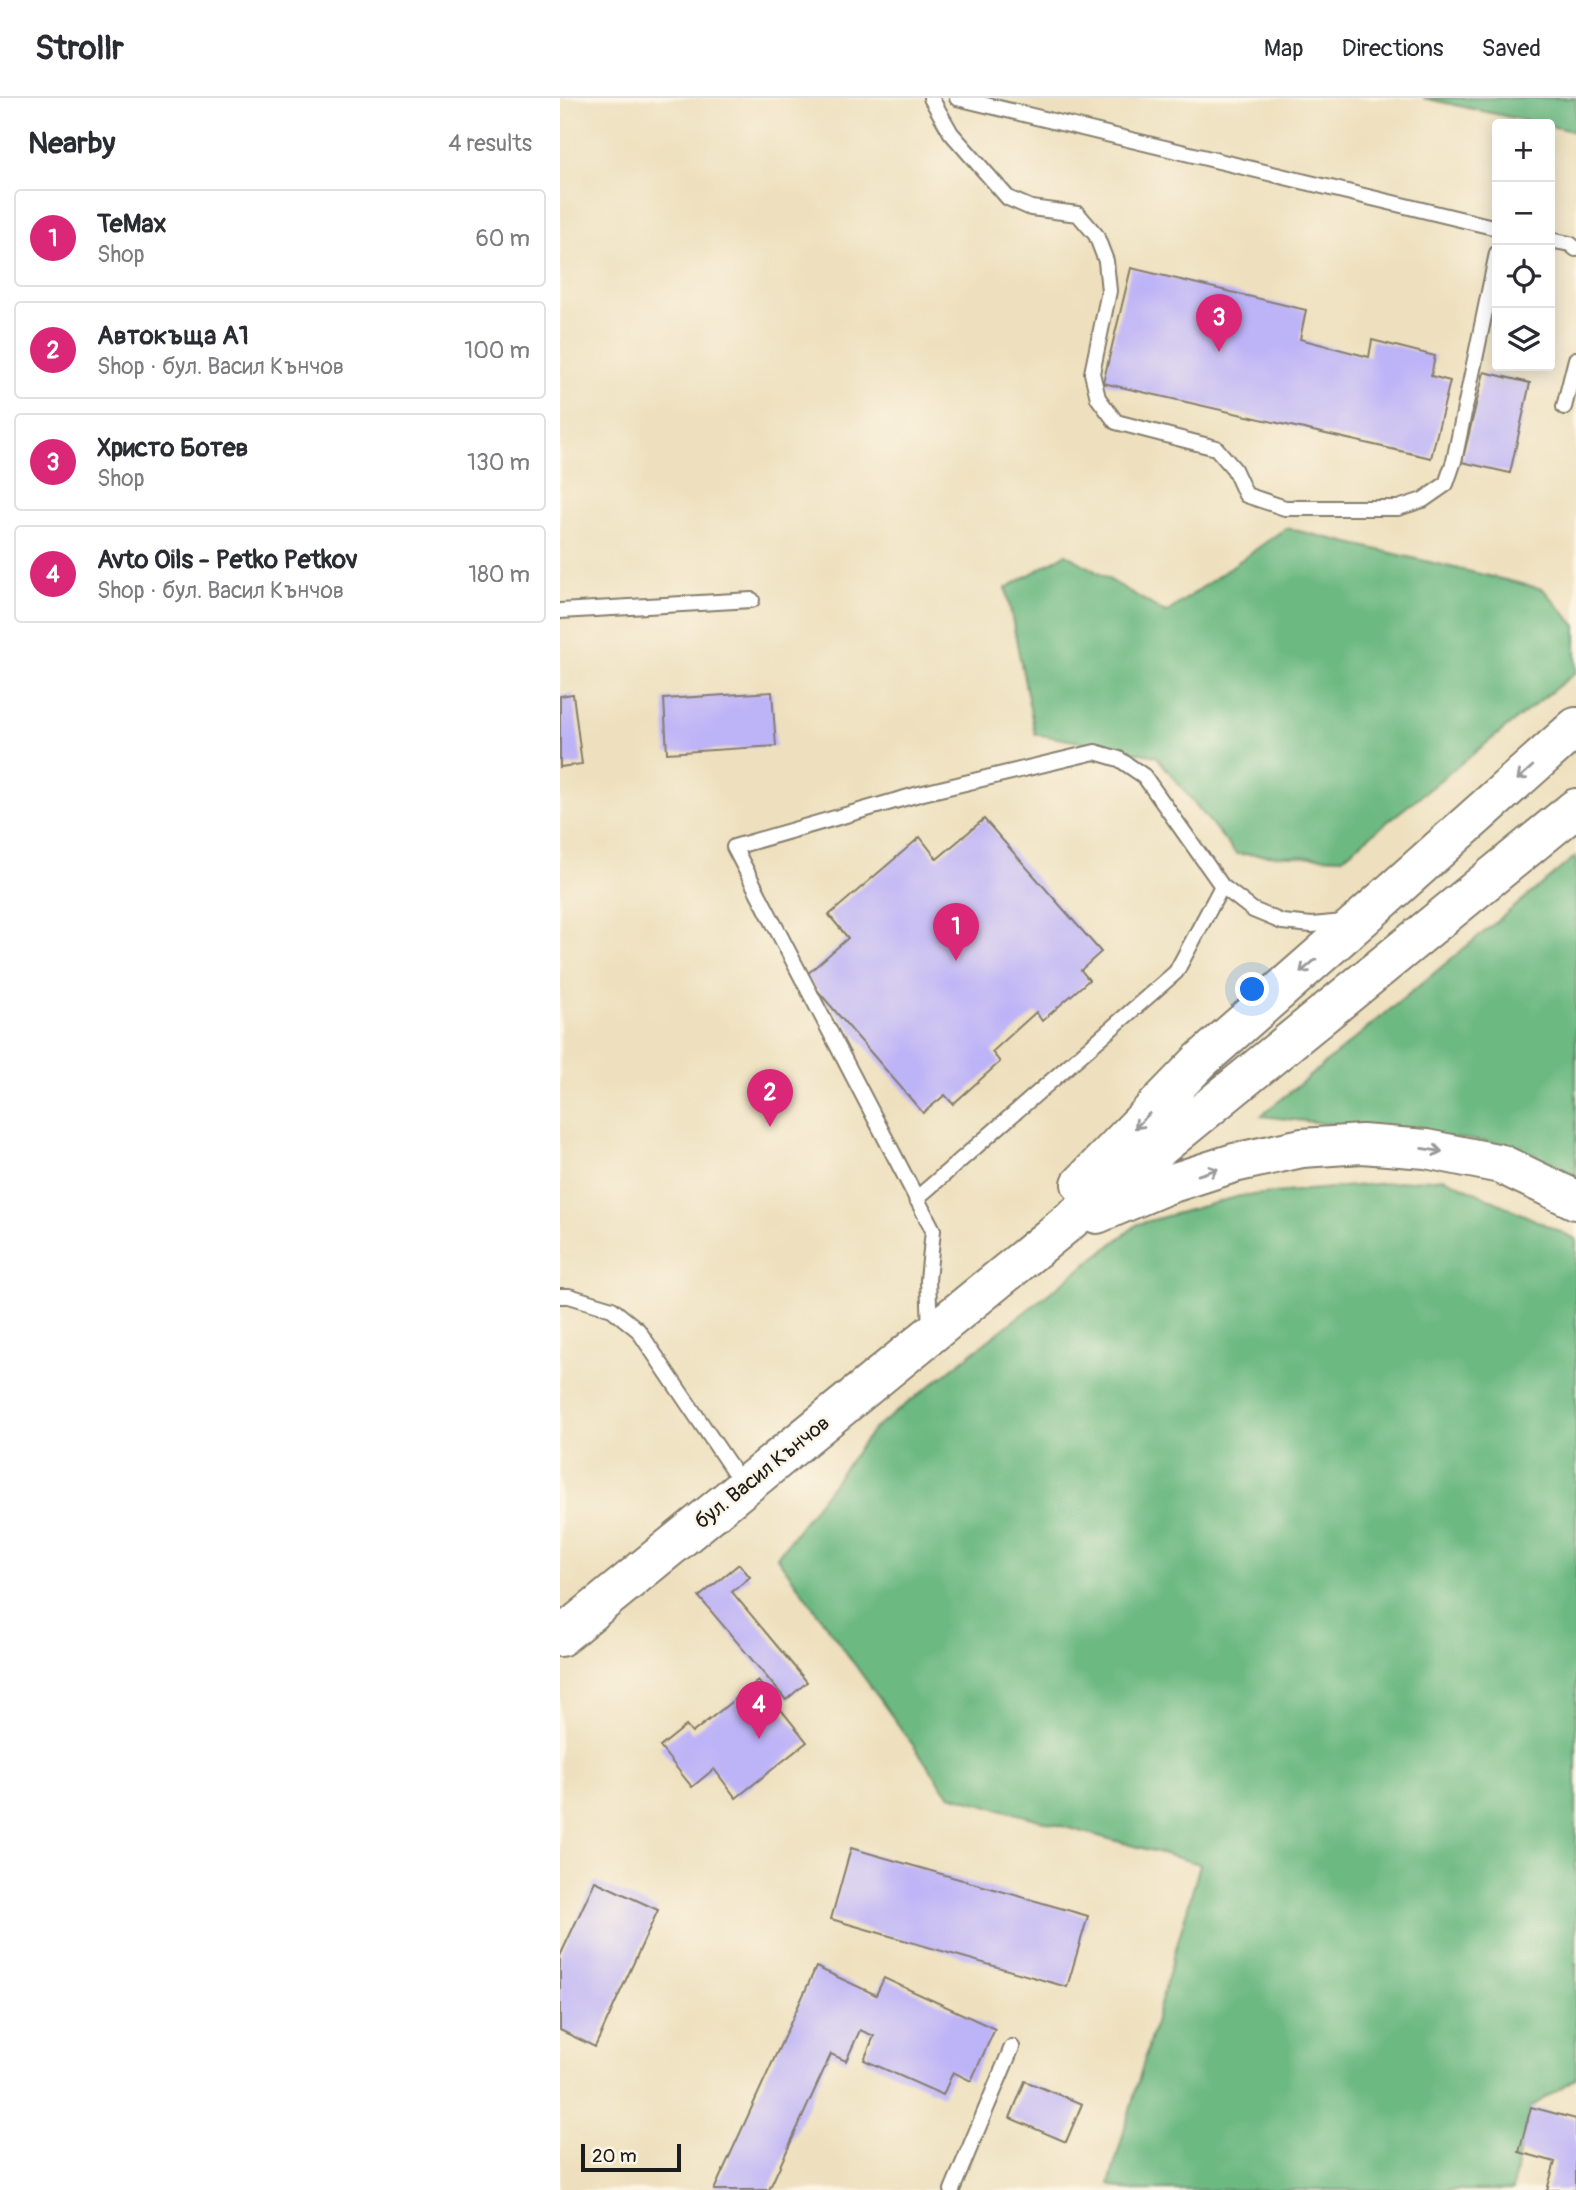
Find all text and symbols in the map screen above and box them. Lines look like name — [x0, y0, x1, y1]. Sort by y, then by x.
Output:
text: Strollr — [35, 28, 124, 69]
text: Map — [1264, 34, 1304, 63]
text: Directions — [1342, 34, 1443, 63]
text: Saved — [1481, 34, 1541, 63]
map controls — [1492, 119, 1555, 371]
button: + — [1492, 119, 1555, 182]
text: Nearby — [28, 125, 115, 162]
text: 4 results — [448, 129, 532, 158]
button: − — [1492, 182, 1555, 245]
text: TeMax — [97, 208, 167, 240]
text: 1 — [49, 224, 58, 253]
text: 60 m — [475, 224, 530, 253]
text: Shop — [97, 240, 145, 269]
button: locate — [1492, 245, 1555, 308]
pin: 3 — [1196, 294, 1242, 352]
button: layers — [1492, 308, 1555, 371]
text: Автокъща А1 — [97, 320, 249, 352]
text: 2 — [47, 336, 59, 365]
text: 100 m — [464, 336, 530, 365]
text: Shop · бул. Васил Кънчов — [97, 352, 344, 381]
text: Христо Ботев — [97, 432, 248, 464]
text: 3 — [47, 448, 59, 477]
text: 130 m — [467, 448, 530, 477]
text: Shop — [97, 464, 145, 493]
text: Avto Oils - Petko Petkov — [97, 544, 358, 576]
text: 4 — [46, 560, 60, 589]
text: 180 m — [468, 560, 530, 589]
text: Shop · бул. Васил Кънчов — [97, 576, 344, 605]
one-way arrow — [1517, 764, 1534, 781]
pin: 1 — [933, 903, 979, 961]
one-way arrow — [1299, 958, 1317, 974]
your location — [1235, 972, 1269, 1006]
pin: 2 — [747, 1069, 793, 1127]
one-way arrow — [1133, 1112, 1150, 1129]
one-way arrow — [1420, 1144, 1443, 1157]
one-way arrow — [1197, 1164, 1219, 1177]
street label: бул. Васил Кънчов — [689, 1410, 835, 1535]
pin: 4 — [736, 1681, 782, 1739]
scale bar — [581, 2141, 681, 2173]
text: 20 m — [592, 2144, 637, 2168]

